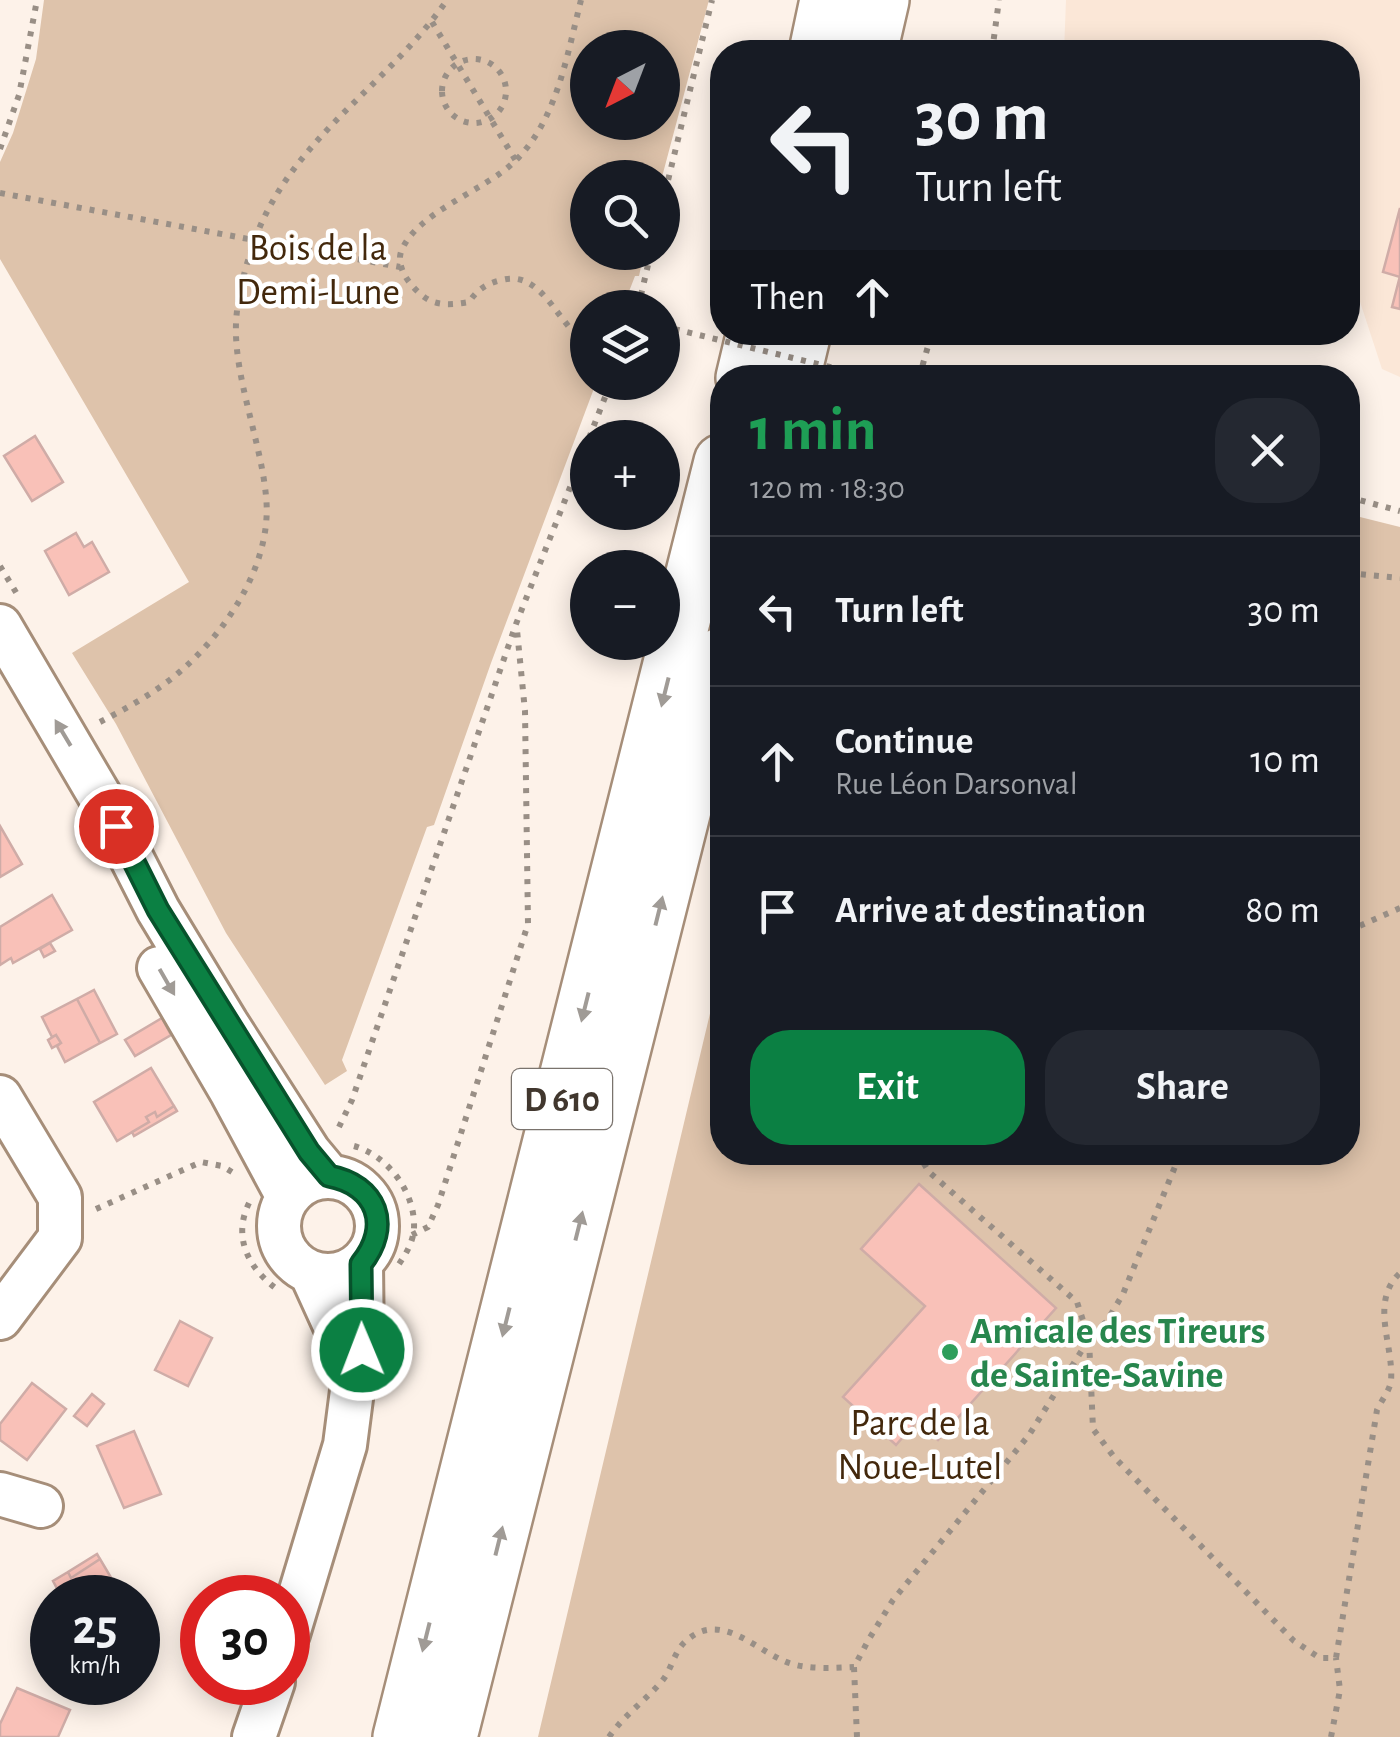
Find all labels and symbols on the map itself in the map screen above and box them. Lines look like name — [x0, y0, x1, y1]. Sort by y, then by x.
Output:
north arrow — [570, 30, 680, 140]
park label: Bois de la Demi-Lune — [236, 230, 400, 312]
one-way arrow — [656, 677, 672, 708]
one-way arrow — [55, 719, 72, 747]
pin — [74, 784, 159, 869]
one-way arrow — [651, 895, 667, 926]
one-way arrow — [158, 968, 175, 997]
one-way arrow — [577, 992, 592, 1023]
road number: D 610 — [512, 1069, 612, 1129]
one-way arrow — [572, 1210, 587, 1241]
position arrow — [310, 1298, 414, 1402]
one-way arrow — [497, 1307, 513, 1338]
place label: Amicale des Tireurs de Sainte-Savine — [970, 1313, 1265, 1395]
marker: Amicale des Tireurs de Sainte-Savine — [939, 1341, 961, 1363]
park label: Parc de la Noue-Lutel — [838, 1405, 1002, 1487]
one-way arrow — [492, 1525, 507, 1556]
speed limit sign: 30 — [180, 1575, 310, 1705]
one-way arrow — [418, 1622, 433, 1653]

